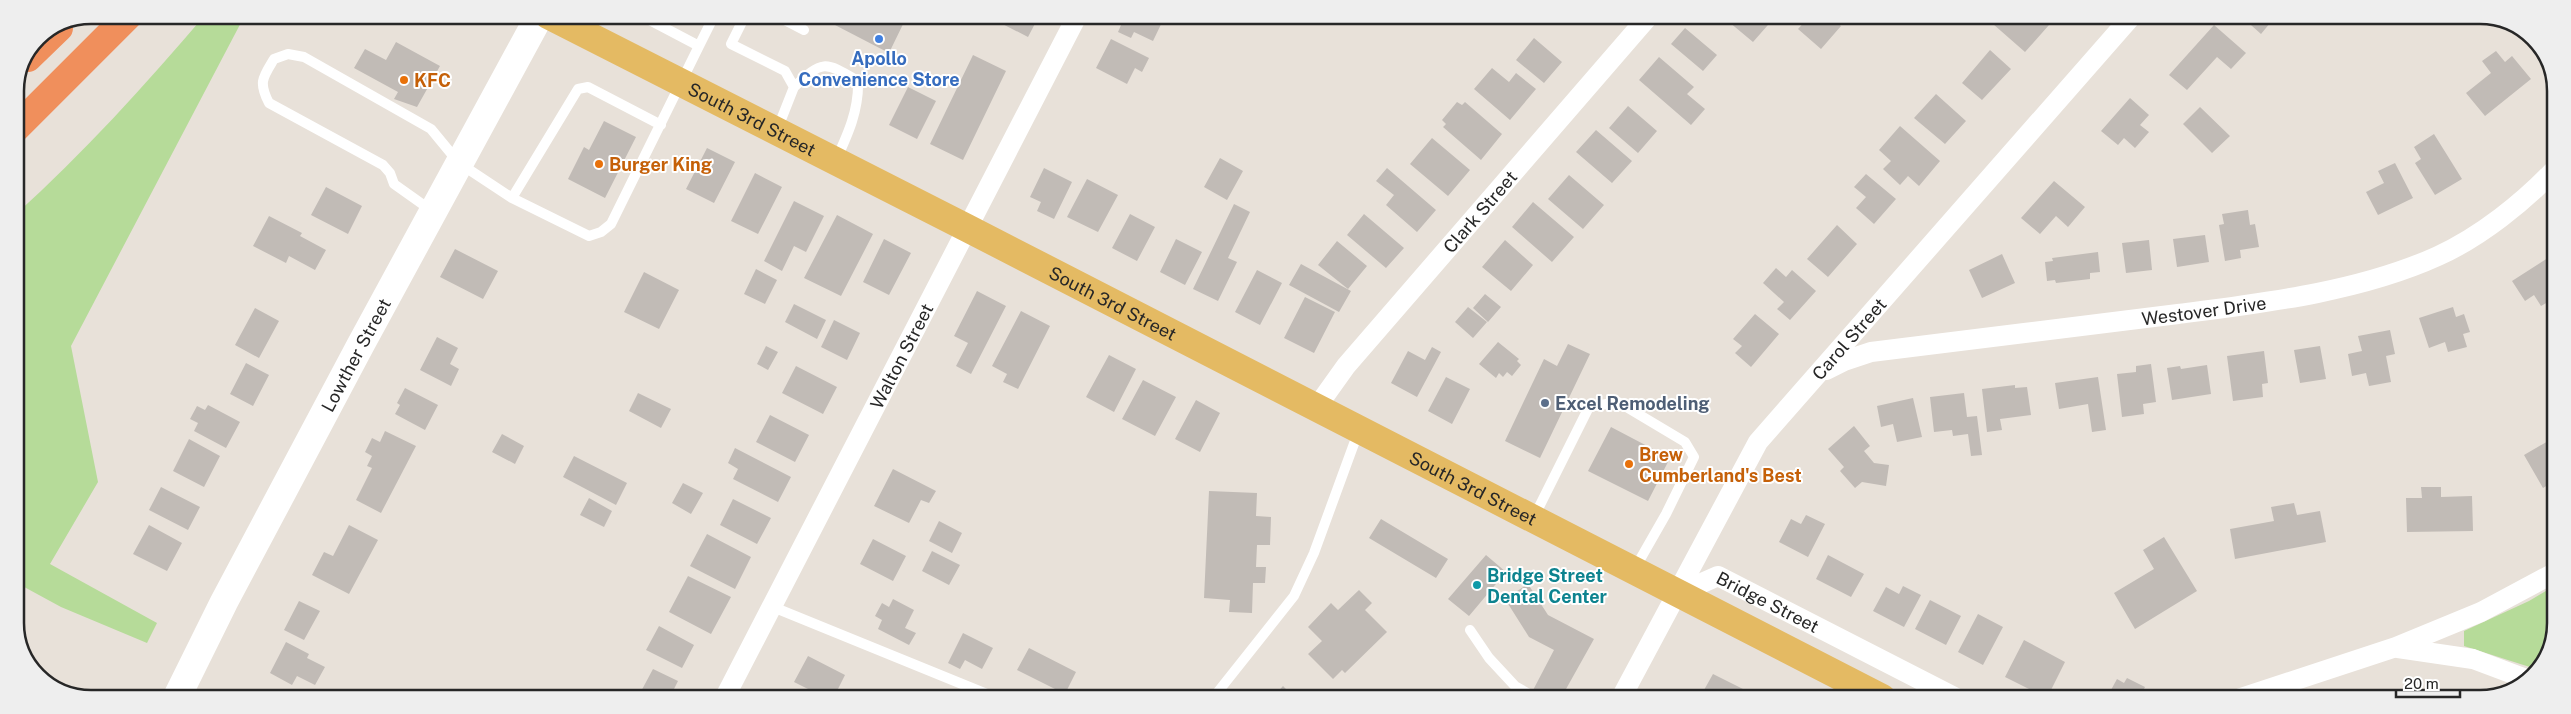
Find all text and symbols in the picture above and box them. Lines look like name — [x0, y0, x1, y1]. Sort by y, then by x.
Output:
marker: Apollo Convenience Store — [873, 33, 885, 45]
place label: Apollo Convenience Store — [798, 48, 960, 90]
place label: KFC — [414, 70, 451, 91]
marker: KFC — [398, 74, 410, 86]
street label: South 3rd Street — [685, 78, 819, 160]
place label: Burger King — [609, 154, 712, 175]
marker: Burger King — [593, 158, 605, 170]
street label: Clark Street — [1438, 166, 1521, 257]
street label: South 3rd Street — [1046, 261, 1180, 344]
street label: Westover Drive — [2140, 292, 2268, 329]
street label: Carol Street — [1807, 293, 1890, 384]
street label: Lowther Street — [317, 294, 395, 415]
street label: Walton Street — [865, 300, 937, 412]
place label: Excel Remodeling — [1555, 393, 1710, 414]
marker: Excel Remodeling — [1539, 397, 1551, 409]
place label: Brew Cumberland's Best — [1639, 444, 1802, 486]
street label: South 3rd Street — [1406, 447, 1540, 529]
marker: Brew Cumberland's Best — [1623, 458, 1635, 470]
place label: Bridge Street Dental Center — [1487, 565, 1608, 607]
street label: Bridge Street — [1713, 567, 1823, 637]
marker: Bridge Street Dental Center — [1471, 579, 1483, 591]
scale bar — [2396, 666, 2460, 698]
text: 20 m — [2404, 675, 2439, 692]

